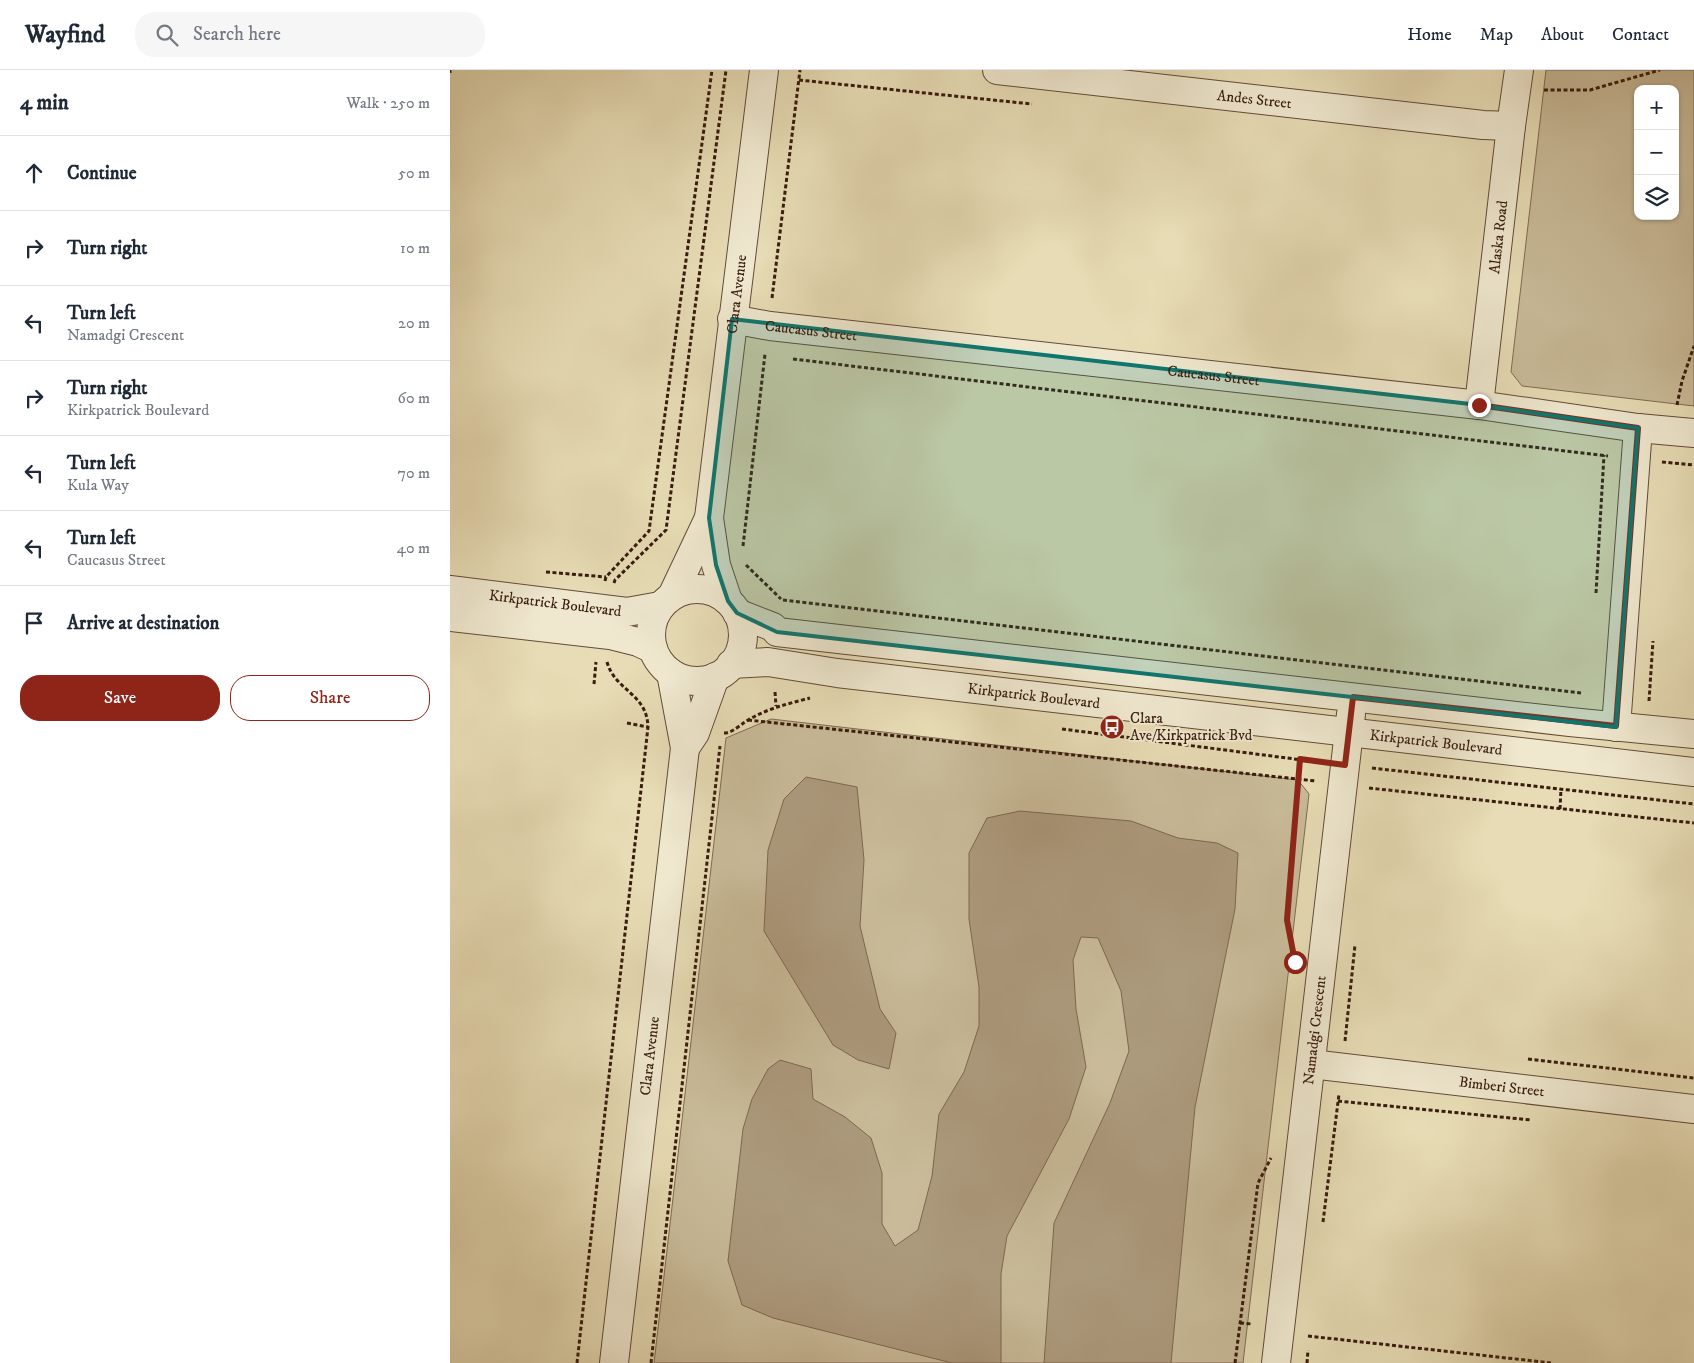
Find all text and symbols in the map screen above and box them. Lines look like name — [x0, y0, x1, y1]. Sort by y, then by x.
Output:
search box — [135, 12, 485, 57]
text: Wayfind — [25, 20, 105, 50]
icon: search — [153, 21, 181, 49]
text: Search here — [193, 23, 281, 46]
text: Home — [1407, 24, 1452, 46]
text: Map — [1480, 24, 1513, 46]
text: About — [1541, 24, 1584, 46]
text: Contact — [1612, 24, 1669, 46]
map controls — [1634, 85, 1679, 220]
button: + — [1634, 85, 1679, 130]
street label: Andes Street — [1216, 86, 1293, 113]
text: 4 min — [20, 90, 69, 116]
text: Walk · 250 m — [346, 93, 430, 113]
button: − — [1634, 130, 1679, 175]
icon: ahead — [20, 159, 48, 187]
text: Continue — [67, 162, 137, 185]
text: 50 m — [398, 163, 430, 183]
button: layers — [1634, 175, 1679, 220]
street label: Alaska Road — [1485, 199, 1512, 275]
icon: right — [20, 234, 48, 262]
text: Turn right — [67, 237, 147, 260]
text: 10 m — [400, 238, 430, 258]
street label: Clara Avenue — [723, 254, 751, 335]
text: Turn left — [67, 302, 136, 325]
icon: left — [20, 309, 48, 337]
text: 20 m — [398, 313, 430, 333]
street label: Caucasus Street — [764, 317, 858, 346]
text: Namadgi Crescent — [67, 325, 184, 345]
street label: Caucasus Street — [1167, 361, 1261, 391]
text: Turn right — [67, 377, 147, 400]
icon: right — [20, 384, 48, 412]
text: 60 m — [398, 388, 430, 408]
route end — [1468, 394, 1491, 417]
text: Kirkpatrick Boulevard — [67, 400, 209, 420]
text: Turn left — [67, 452, 136, 475]
icon: left — [20, 459, 48, 487]
text: 70 m — [398, 463, 430, 483]
text: Kula Way — [67, 475, 129, 495]
text: Turn left — [67, 527, 136, 550]
icon: left — [20, 534, 48, 562]
text: 40 m — [397, 538, 430, 558]
text: Caucasus Street — [67, 550, 166, 570]
street label: Kirkpatrick Boulevard — [488, 586, 623, 621]
icon: arrive — [20, 609, 48, 637]
text: Arrive at destination — [67, 612, 219, 635]
button: Save — [20, 675, 220, 721]
button: Share — [230, 675, 430, 721]
street label: Kirkpatrick Boulevard — [966, 679, 1102, 713]
place label: Clara Ave/Kirkpatrick Bvd — [1130, 709, 1253, 745]
bus stop icon: Clara Ave/Kirkpatrick Bvd — [1099, 714, 1125, 740]
street label: Kirkpatrick Boulevard — [1369, 726, 1504, 760]
route start — [1284, 951, 1307, 974]
street label: Namadgi Crescent — [1299, 974, 1331, 1086]
street label: Clara Avenue — [636, 1016, 664, 1097]
street label: Bimberi Street — [1458, 1072, 1546, 1101]

